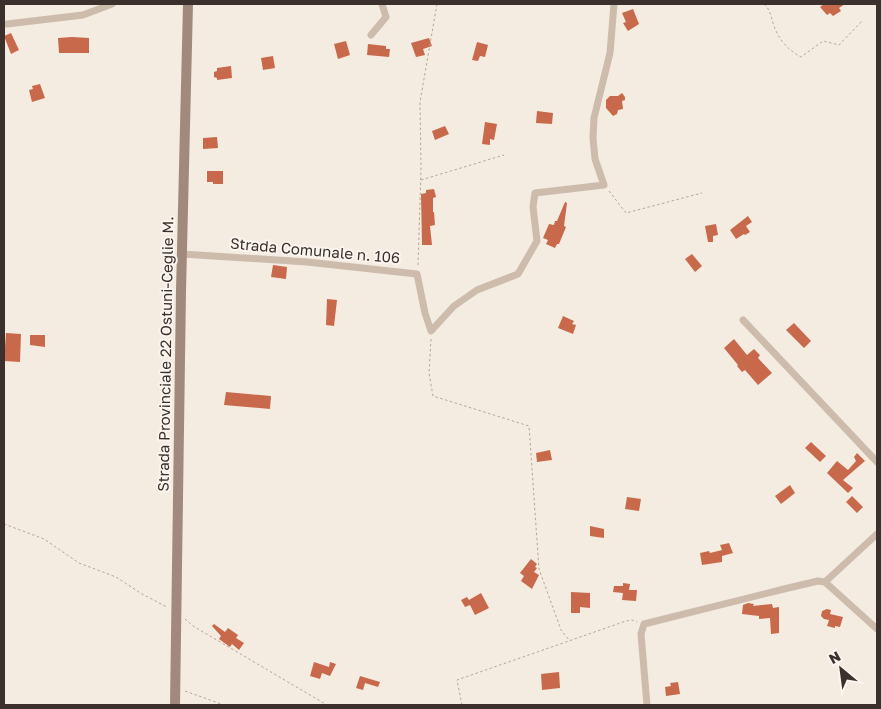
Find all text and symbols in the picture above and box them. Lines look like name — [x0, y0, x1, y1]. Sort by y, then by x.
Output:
street label: Strada Provinciale 22 Ostuni-Ceglie M. — [154, 216, 176, 492]
street label: Strada Comunale n. 106 — [229, 234, 401, 266]
north arrow — [816, 644, 866, 694]
text: N — [826, 647, 843, 667]

